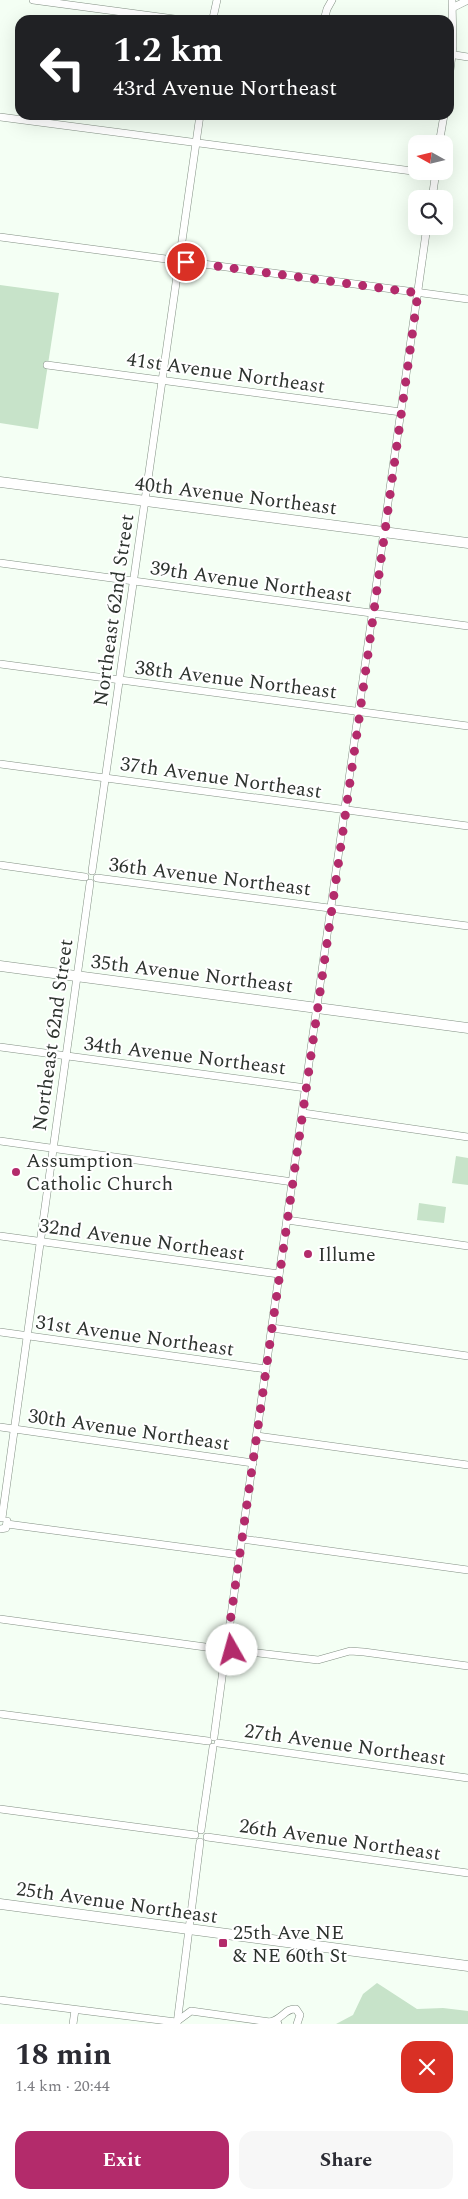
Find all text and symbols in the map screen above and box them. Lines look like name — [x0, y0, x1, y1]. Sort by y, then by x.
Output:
text: 1.2 km — [113, 24, 223, 77]
icon: left — [30, 35, 95, 100]
text: 43rd Avenue Northeast — [113, 72, 337, 105]
north arrow — [408, 135, 452, 180]
map controls — [408, 135, 453, 235]
button: search — [408, 190, 453, 235]
pin — [165, 241, 207, 283]
icon: arrive — [172, 248, 200, 276]
street label: 41st Avenue Northeast — [125, 344, 327, 402]
street label: 40th Avenue Northeast — [133, 469, 339, 523]
street label: Northeast 62nd Street — [86, 512, 142, 708]
street label: 39th Avenue Northeast — [148, 553, 354, 611]
street label: 38th Avenue Northeast — [133, 653, 339, 707]
street label: 37th Avenue Northeast — [118, 749, 324, 807]
street label: 36th Avenue Northeast — [107, 850, 313, 904]
street label: Northeast 62nd Street — [25, 937, 81, 1133]
street label: 35th Avenue Northeast — [89, 947, 295, 1001]
street label: 34th Avenue Northeast — [82, 1029, 288, 1083]
place label: Assumption Catholic Church — [26, 1146, 173, 1199]
marker: Assumption Catholic Church — [10, 1166, 22, 1178]
street label: 32nd Avenue Northeast — [37, 1211, 247, 1269]
place label: Illume — [318, 1240, 376, 1270]
marker: Illume — [302, 1248, 314, 1260]
street label: 31st Avenue Northeast — [34, 1307, 236, 1365]
street label: 30th Avenue Northeast — [26, 1401, 232, 1459]
position arrow — [205, 1623, 257, 1675]
street label: 27th Avenue Northeast — [242, 1716, 448, 1774]
street label: 26th Avenue Northeast — [237, 1811, 443, 1869]
street label: 25th Avenue Northeast — [14, 1874, 220, 1932]
place label: 25th Ave NE & NE 60th St — [233, 1918, 347, 1971]
marker: 25th Ave NE & NE 60th St — [217, 1937, 229, 1949]
text: 18 min — [15, 2032, 112, 2078]
button: close — [401, 2041, 453, 2093]
text: 1.4 km · 20:44 — [15, 2074, 110, 2098]
button: Exit — [15, 2131, 229, 2189]
button: Share — [239, 2131, 453, 2189]

